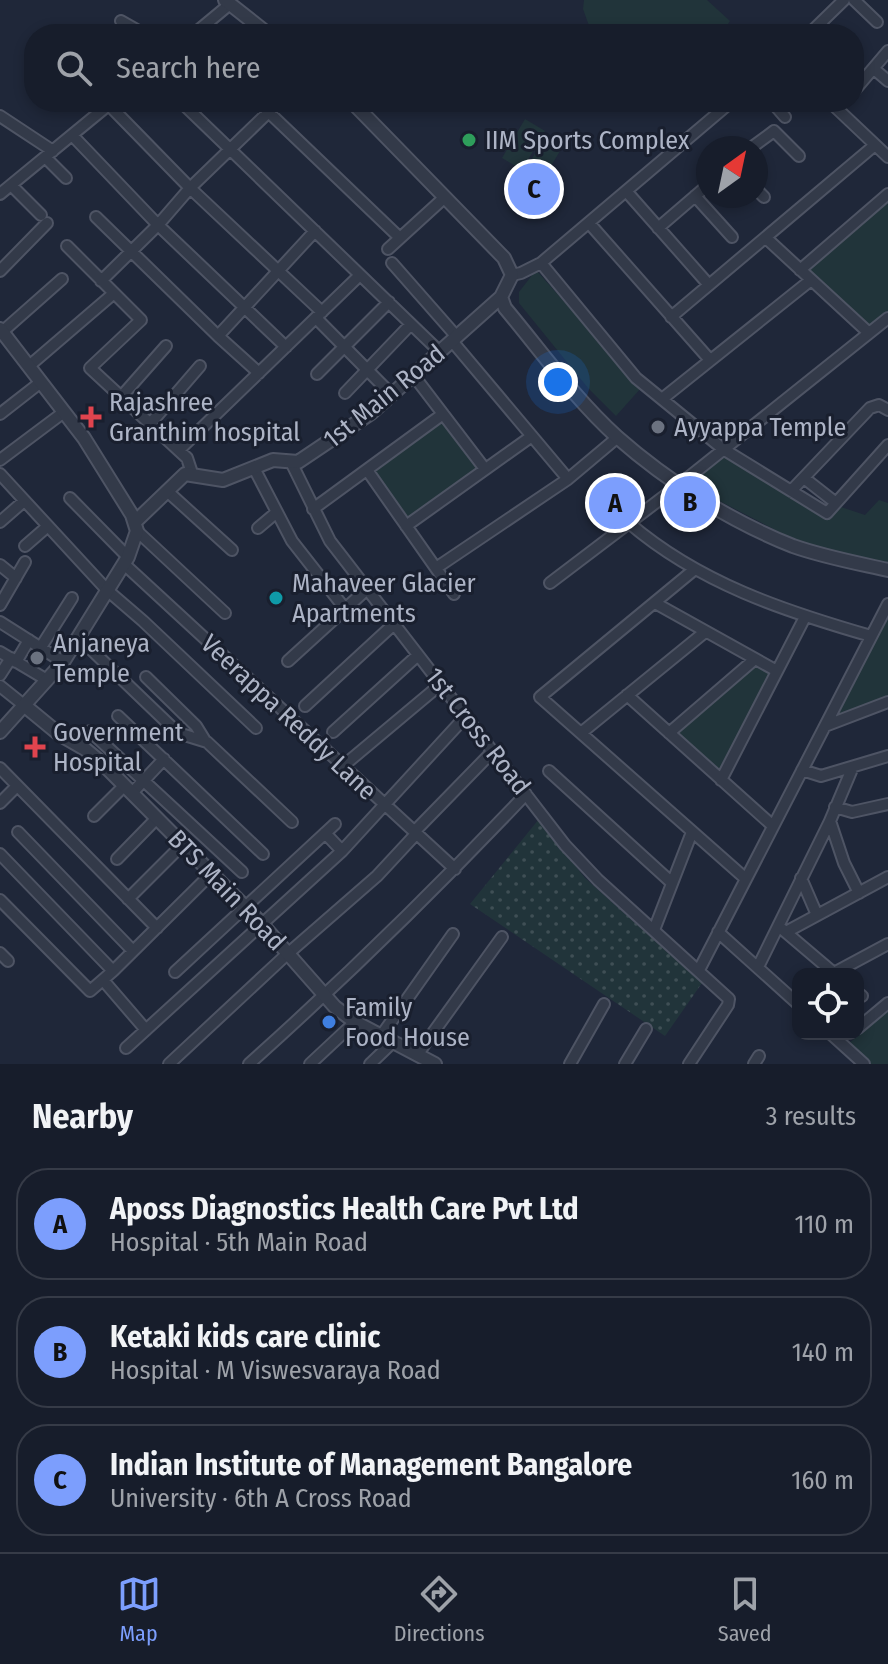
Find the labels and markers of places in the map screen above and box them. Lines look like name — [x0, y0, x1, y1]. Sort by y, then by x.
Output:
place label: IIM Sports Complex — [485, 125, 690, 156]
marker: IIM Sports Complex — [460, 131, 478, 149]
pin: C — [508, 159, 560, 219]
place label: Rajashree Granthim hospital — [109, 387, 300, 448]
marker: Rajashree Granthim hospital — [80, 406, 102, 428]
place label: Ayyappa Temple — [674, 412, 846, 443]
marker: Ayyappa Temple — [649, 418, 667, 436]
pin: B — [664, 472, 716, 532]
pin: A — [589, 473, 641, 533]
place label: Mahaveer Glacier Apartments — [292, 568, 476, 629]
marker: Mahaveer Glacier Apartments — [267, 589, 285, 607]
place label: Anjaneya Temple — [53, 628, 150, 689]
marker: Anjaneya Temple — [28, 649, 46, 667]
place label: Government Hospital — [53, 717, 184, 778]
marker: Government Hospital — [24, 736, 46, 758]
place label: Family Food House — [345, 992, 470, 1053]
marker: Family Food House — [320, 1013, 338, 1031]

